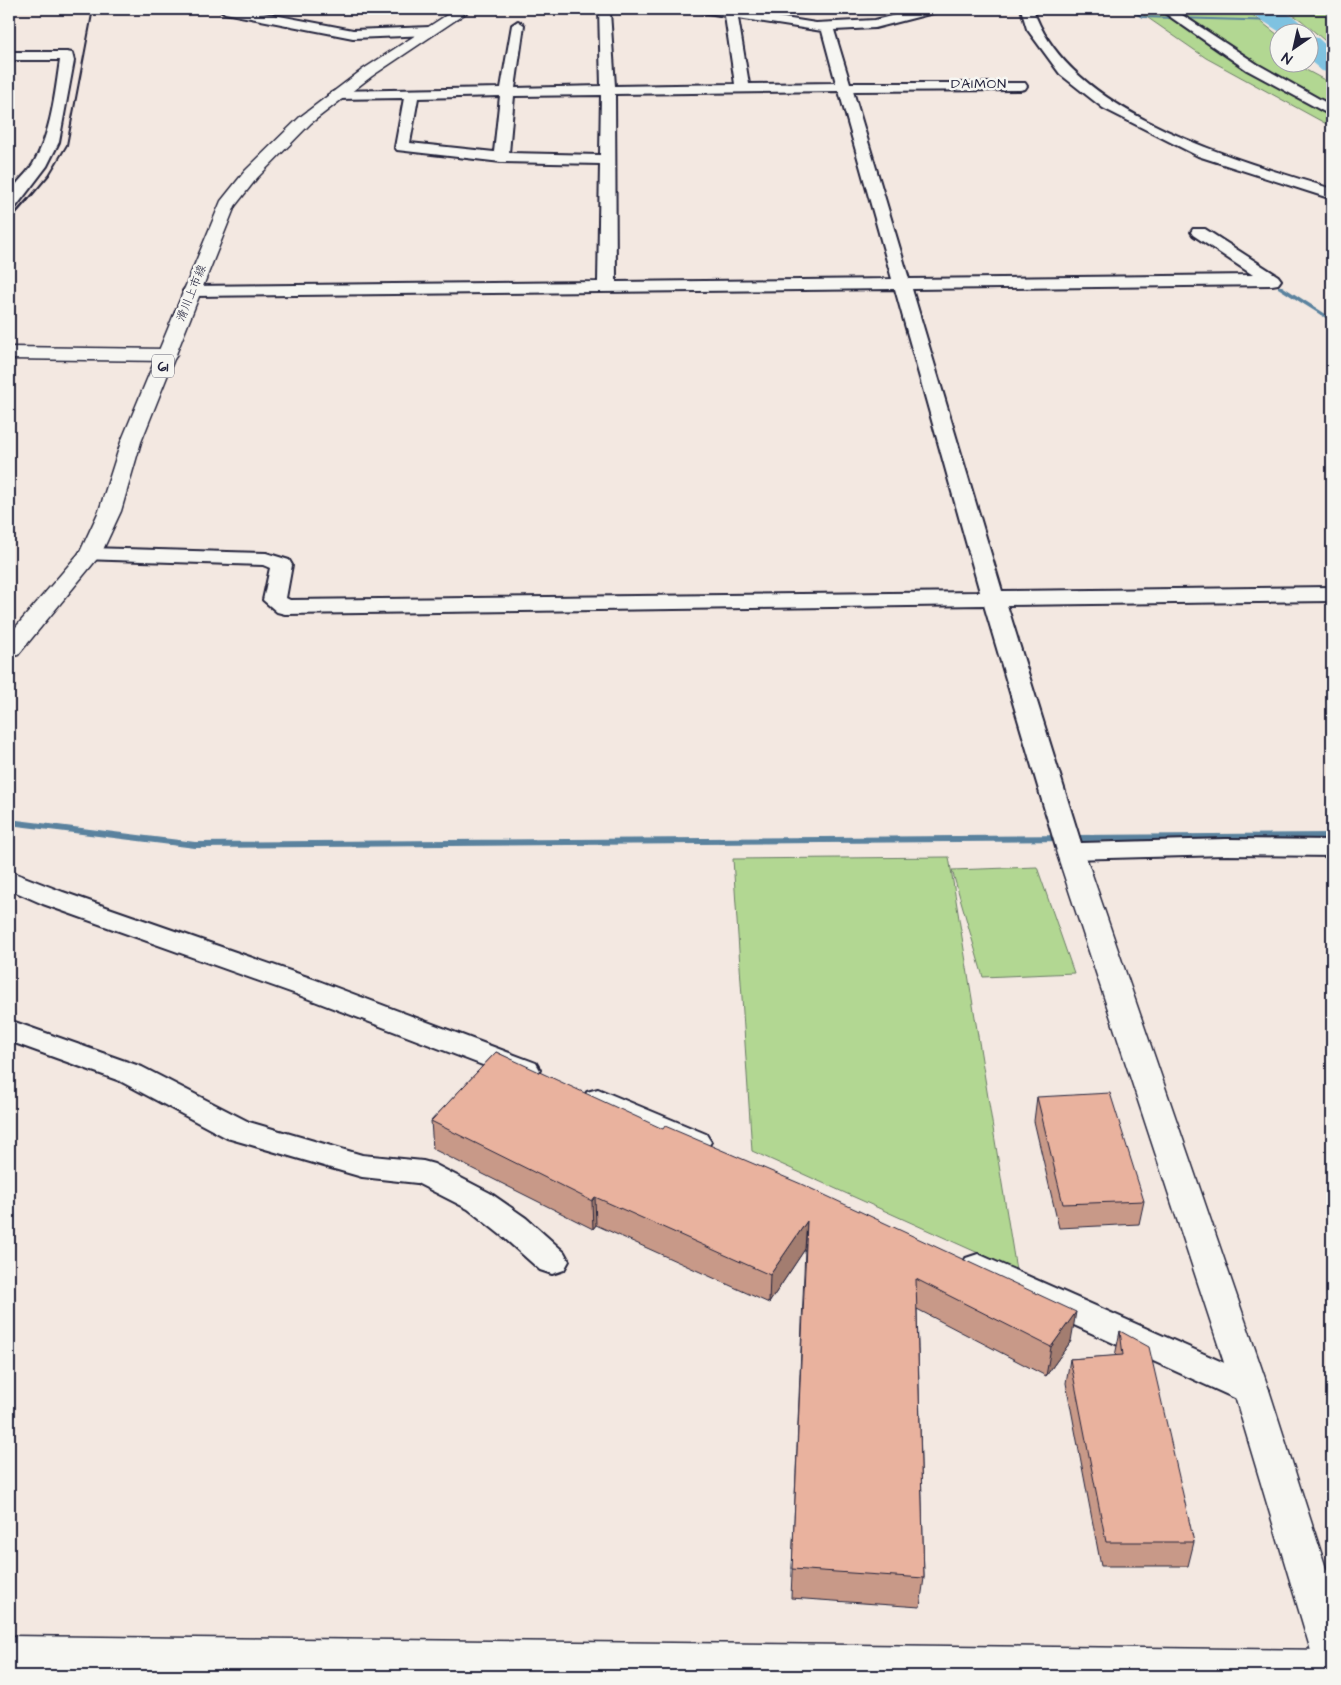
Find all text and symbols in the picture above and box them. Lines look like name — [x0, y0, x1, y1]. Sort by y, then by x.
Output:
north arrow — [1268, 22, 1318, 72]
text: N — [1278, 47, 1297, 69]
district label: DAIMON — [951, 74, 1007, 94]
street label: 滑川上市線 — [172, 262, 211, 324]
road number: 61 — [152, 354, 174, 378]

